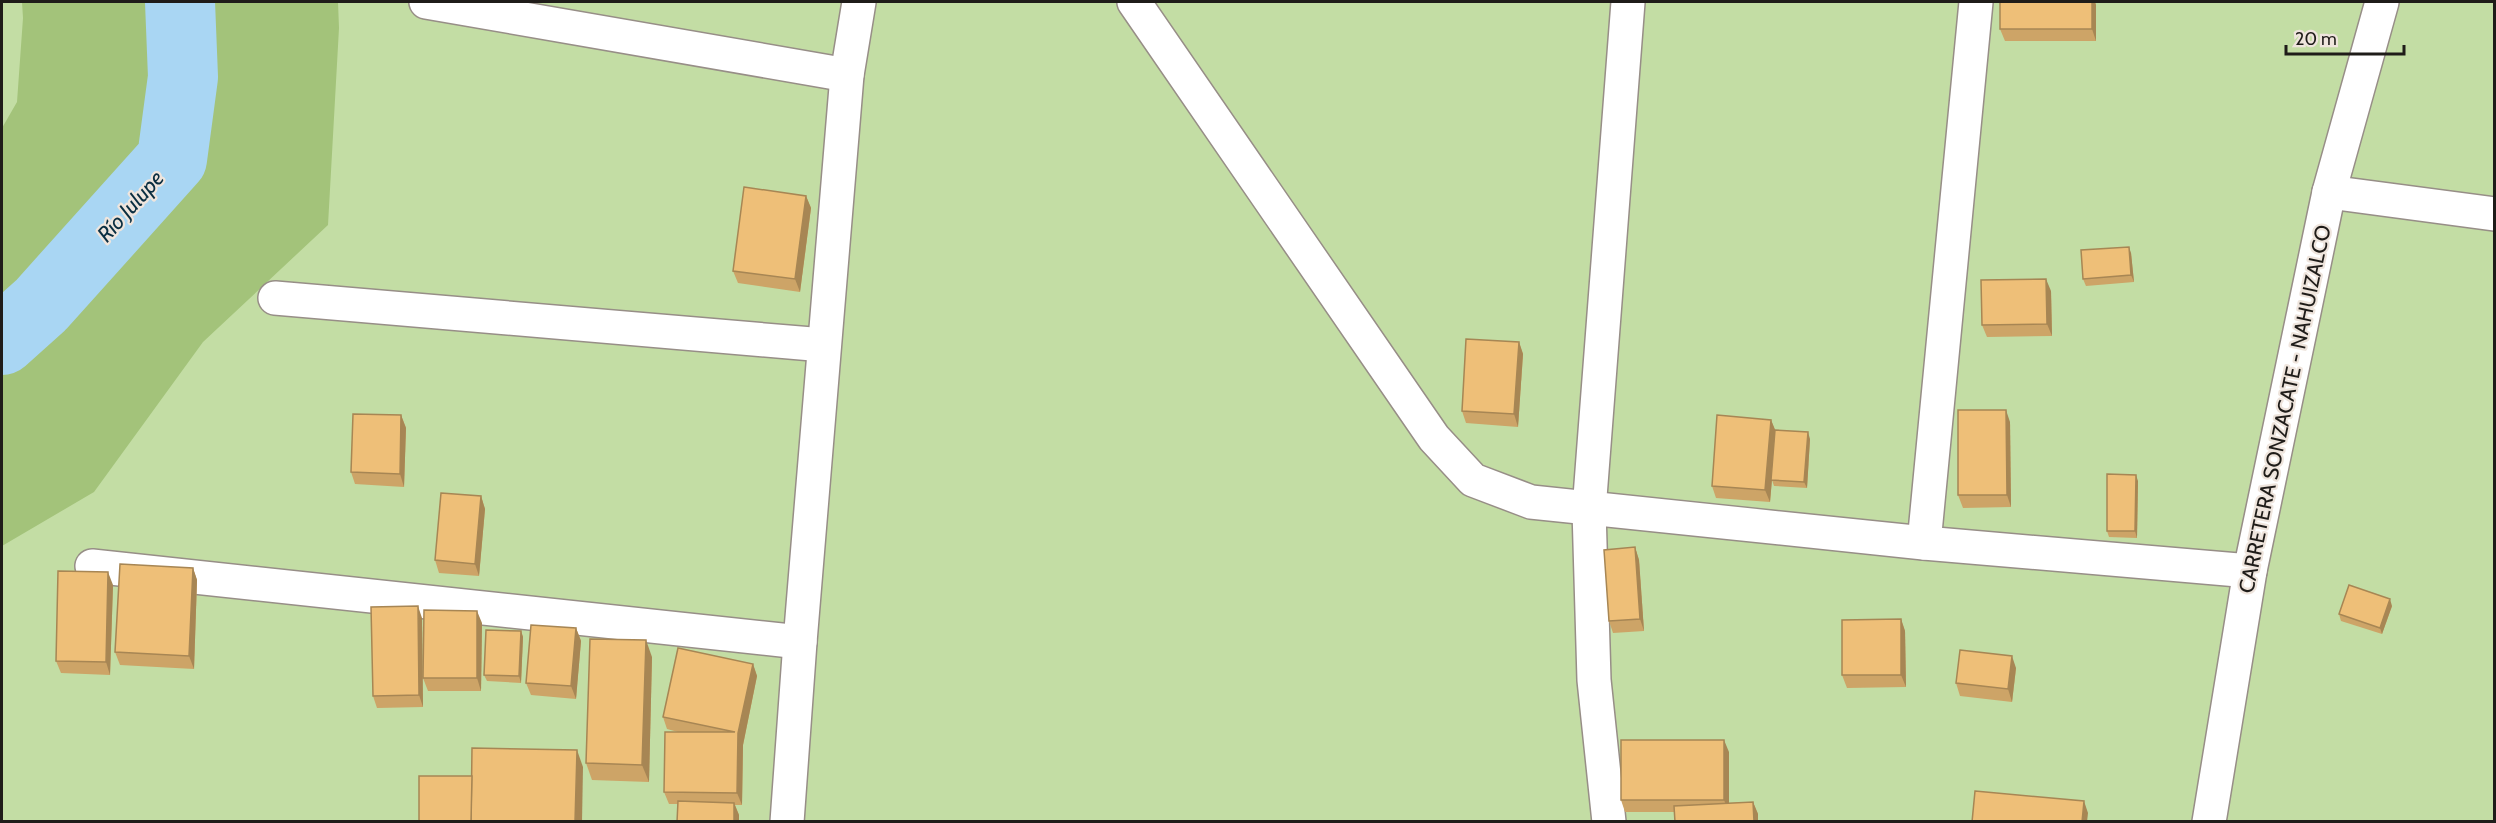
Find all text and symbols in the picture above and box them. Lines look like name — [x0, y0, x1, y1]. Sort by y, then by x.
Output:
scale bar — [2286, 18, 2404, 56]
text: 20 m — [2295, 28, 2337, 50]
water label: Río Julupe — [91, 165, 169, 248]
street label: CARRETERA SONZACATE - NAHUIZALCO — [2233, 223, 2336, 595]

